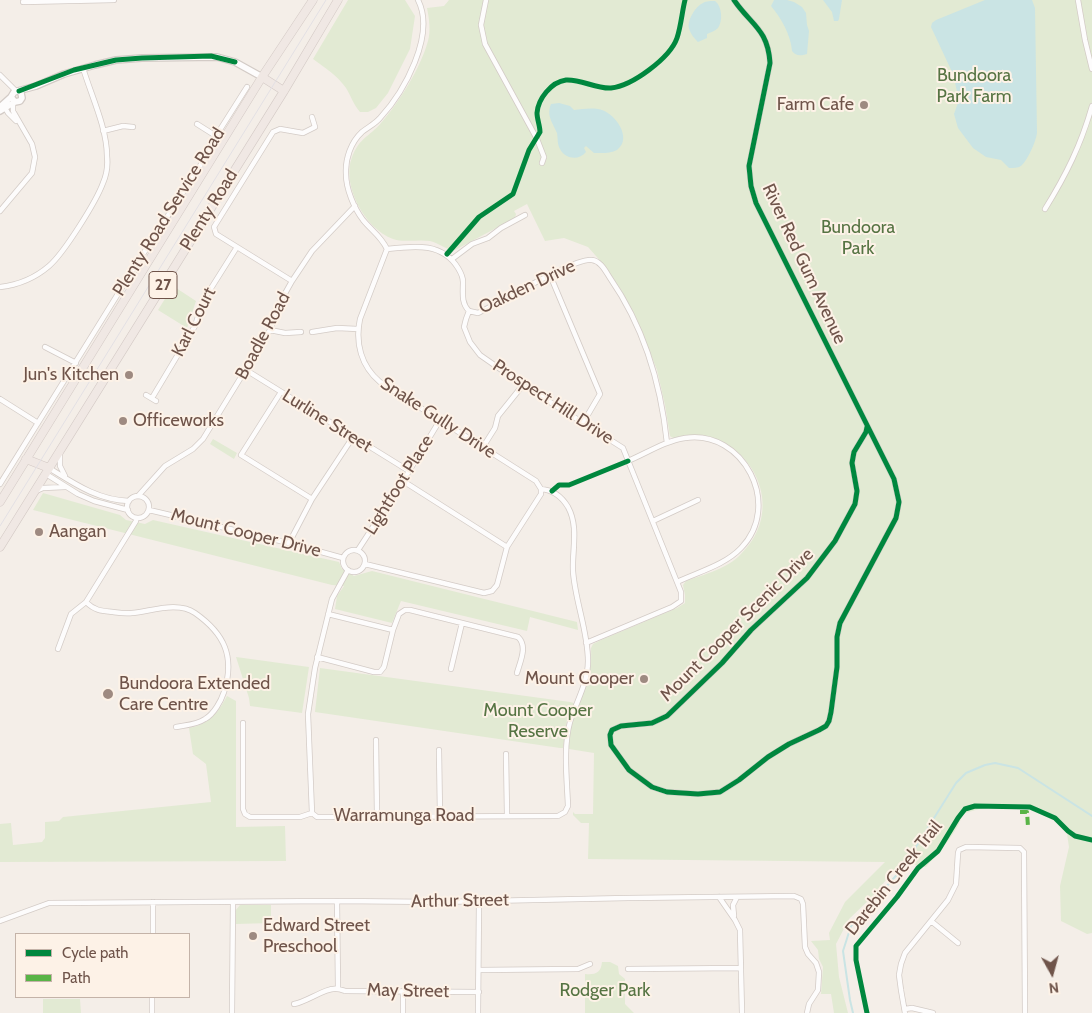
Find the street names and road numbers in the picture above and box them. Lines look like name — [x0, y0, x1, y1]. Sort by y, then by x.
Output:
street label: Plenty Road Service Road — [108, 124, 230, 300]
street label: Plenty Road — [176, 165, 242, 255]
street label: River Red Gum Avenue — [757, 180, 851, 348]
street label: Oakden Drive — [475, 255, 579, 319]
road number: 27 — [149, 272, 177, 298]
street label: Karl Court — [167, 284, 221, 360]
street label: Boadle Road — [231, 289, 295, 383]
street label: Prospect Hill Drive — [489, 355, 617, 449]
street label: Snake Gully Drive — [376, 373, 500, 463]
street label: Lurline Street — [278, 385, 376, 457]
street label: Lightfoot Place — [360, 431, 438, 539]
street label: Mount Cooper Drive — [169, 504, 323, 562]
street label: Mount Cooper Scenic Drive — [656, 544, 818, 706]
street label: Warramunga Road — [334, 805, 474, 827]
street label: Darebin Creek Trail — [841, 816, 947, 940]
street label: Arthur Street — [411, 889, 509, 913]
street label: May Street — [367, 979, 449, 1003]

